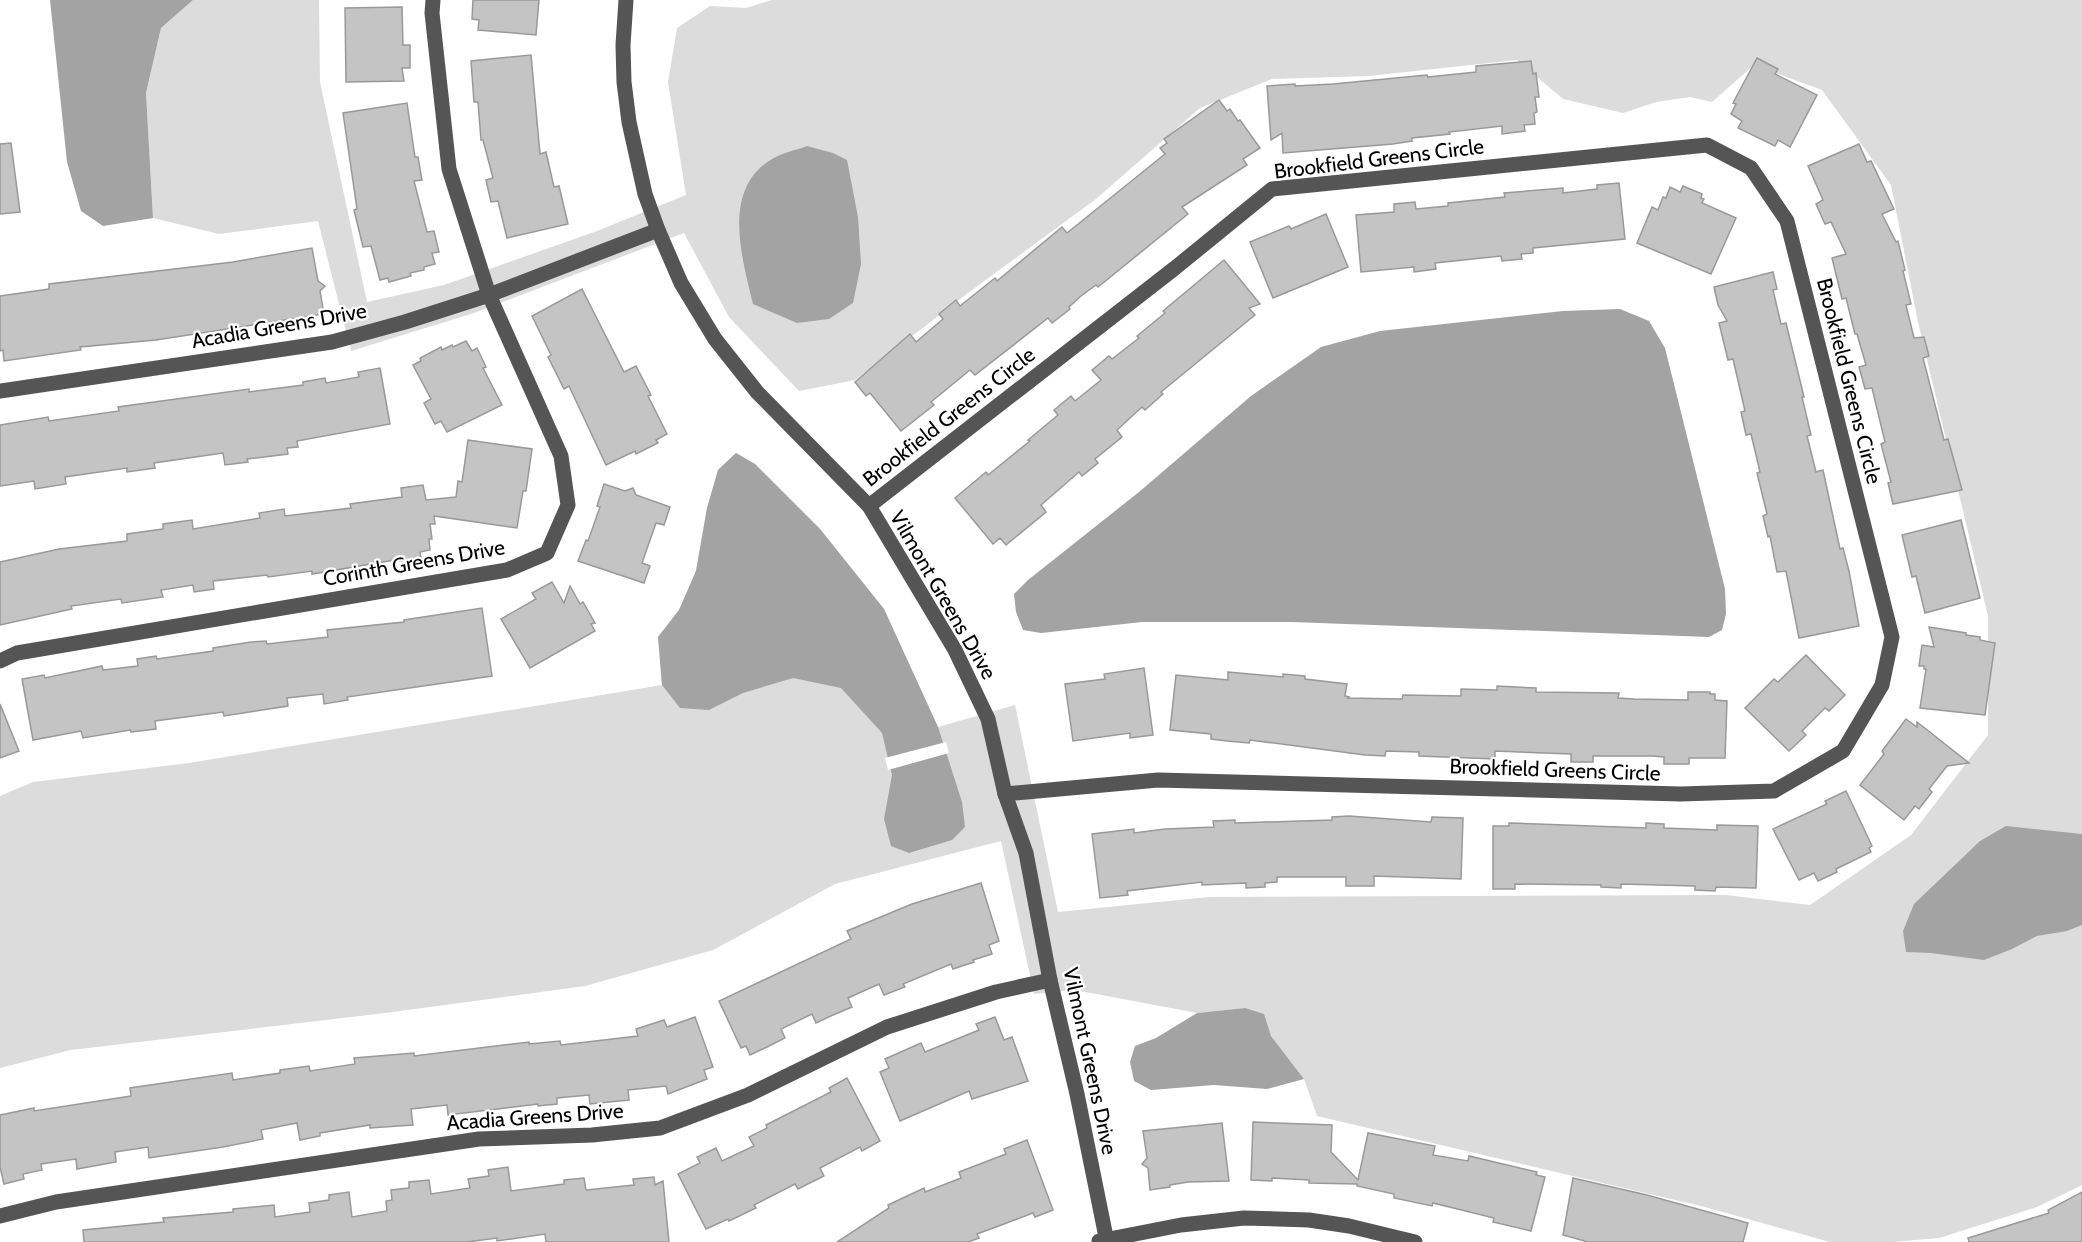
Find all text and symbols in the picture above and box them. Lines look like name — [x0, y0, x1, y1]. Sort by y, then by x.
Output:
street label: Brookfield Greens Circle — [1273, 133, 1486, 184]
street label: Brookfield Greens Circle — [1812, 275, 1887, 487]
street label: Acadia Greens Drive — [189, 298, 369, 353]
street label: Brookfield Greens Circle — [858, 342, 1040, 491]
street label: Vilmont Greens Drive — [885, 506, 1002, 684]
street label: Corinth Greens Drive — [321, 534, 507, 591]
street label: Brookfield Greens Circle — [1449, 753, 1661, 786]
street label: Vilmont Greens Drive — [1058, 965, 1123, 1157]
street label: Acadia Greens Drive — [446, 1098, 625, 1135]

